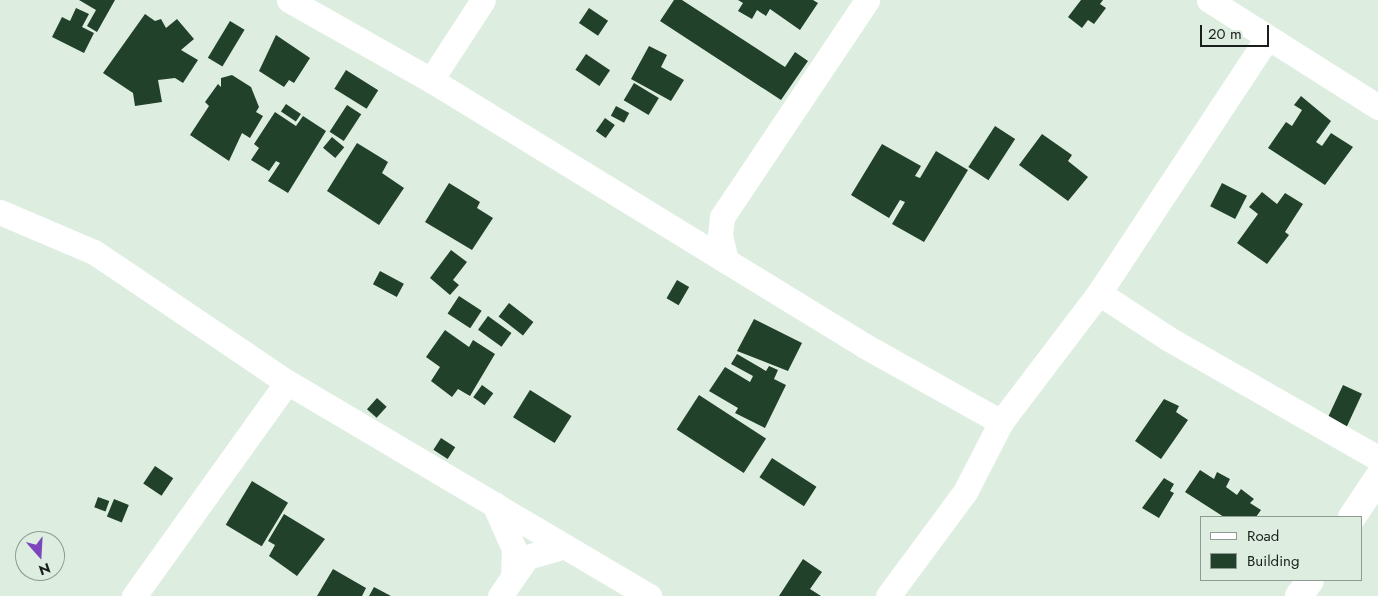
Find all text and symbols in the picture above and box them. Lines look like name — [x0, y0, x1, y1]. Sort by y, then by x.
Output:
scale bar — [1203, 15, 1272, 47]
text: 20 m — [1208, 23, 1242, 45]
legend — [1200, 516, 1363, 581]
text: Road — [1247, 525, 1279, 547]
north arrow — [15, 531, 65, 581]
text: Building — [1247, 550, 1299, 572]
text: N — [36, 558, 53, 581]

